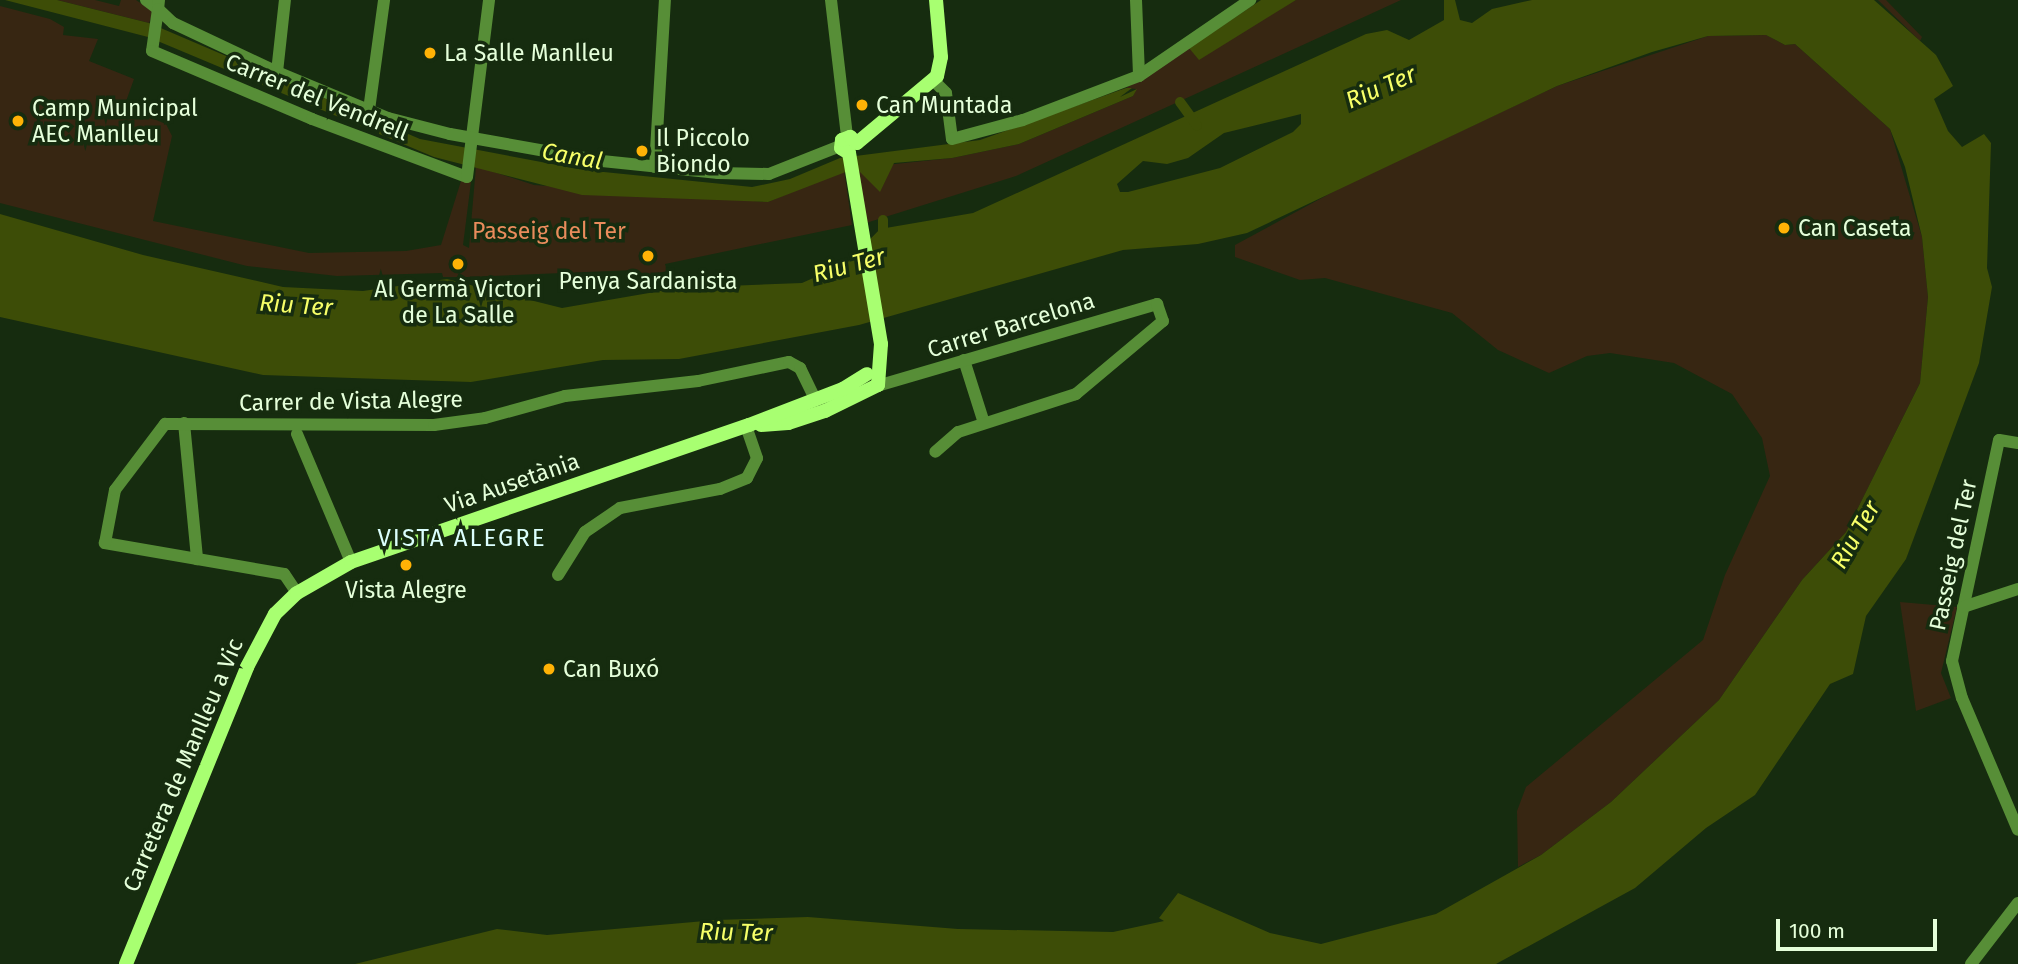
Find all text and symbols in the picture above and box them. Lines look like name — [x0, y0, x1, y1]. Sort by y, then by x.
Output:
place label: La Salle Manlleu — [444, 39, 614, 67]
marker: La Salle Manlleu — [422, 45, 438, 61]
street label: Carrer del Vendrell — [221, 48, 413, 146]
water label: Riu Ter — [1341, 60, 1421, 116]
place label: Can Muntada — [876, 91, 1012, 119]
place label: Camp Municipal AEC Manlleu — [32, 94, 198, 148]
marker: Can Muntada — [854, 97, 870, 113]
marker: Camp Municipal AEC Manlleu — [10, 113, 26, 129]
place label: Il Piccolo Biondo — [656, 124, 750, 178]
water label: Canal — [539, 138, 605, 176]
marker: Il Piccolo Biondo — [634, 143, 650, 159]
place label: Can Caseta — [1798, 214, 1912, 242]
park label: Passeig del Ter — [472, 217, 626, 245]
marker: Can Caseta — [1776, 220, 1792, 236]
water label: Riu Ter — [810, 243, 888, 289]
marker: Penya Sardanista — [640, 248, 656, 264]
marker: Al Germà Victori de La Salle — [450, 256, 466, 272]
place label: Penya Sardanista — [559, 267, 737, 295]
place label: Al Germà Victori de La Salle — [374, 275, 542, 329]
street label: Carrer Barcelona — [924, 286, 1098, 364]
water label: Riu Ter — [258, 289, 334, 323]
street label: Carrer de Vista Alegre — [239, 385, 463, 417]
street label: Via Ausetània — [441, 447, 583, 519]
street label: Passeig del Ter — [1924, 477, 1982, 633]
water label: Riu Ter — [1825, 496, 1887, 574]
district label: VISTA ALEGRE — [379, 525, 545, 553]
marker: Vista Alegre — [398, 557, 414, 573]
place label: Vista Alegre — [345, 576, 467, 604]
street label: Carretera de Manlleu a Vic — [117, 634, 249, 896]
place label: Can Buxó — [563, 655, 659, 683]
marker: Can Buxó — [541, 661, 557, 677]
scale bar — [1780, 904, 1941, 948]
water label: Riu Ter — [699, 918, 773, 948]
text: 100 m — [1789, 918, 1845, 944]

